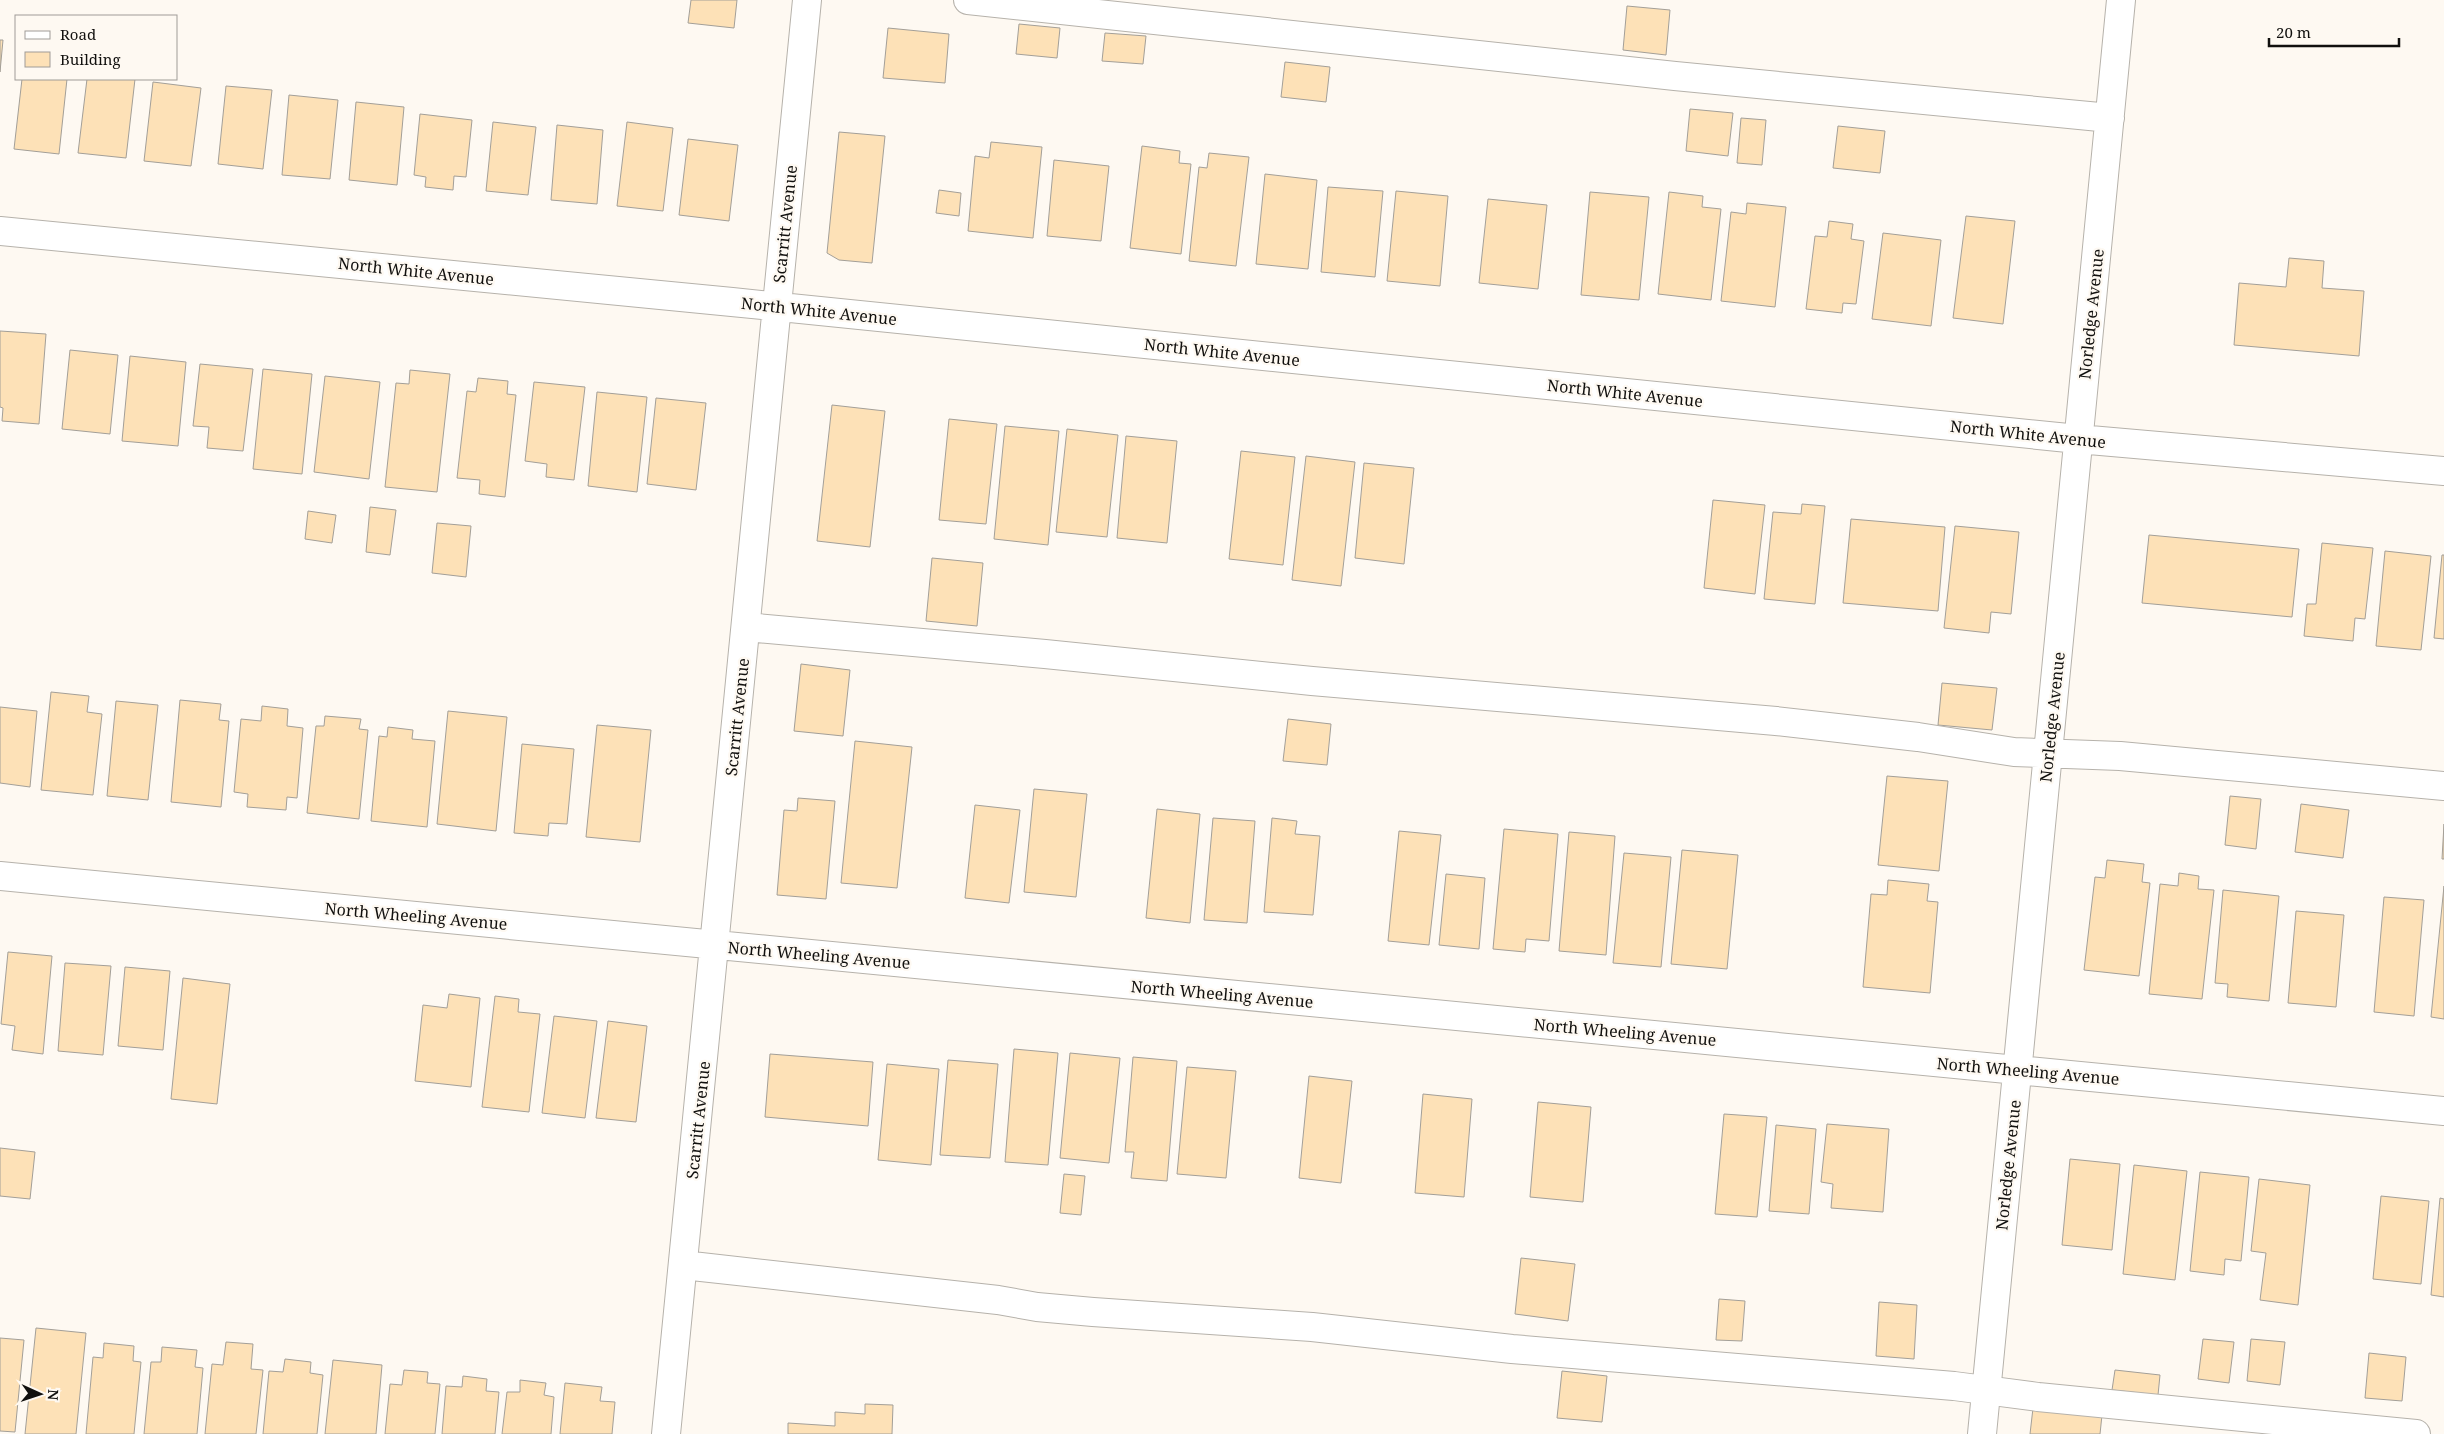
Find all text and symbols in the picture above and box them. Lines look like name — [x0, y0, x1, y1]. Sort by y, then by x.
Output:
legend — [15, 15, 178, 80]
scale bar — [2269, 15, 2399, 47]
text: 20 m — [2276, 22, 2311, 42]
text: Road — [60, 24, 96, 44]
text: Building — [60, 49, 121, 69]
street label: Scarritt Avenue — [768, 164, 802, 284]
street label: Norledge Avenue — [2073, 248, 2109, 380]
street label: North White Avenue — [337, 252, 495, 290]
street label: North White Avenue — [740, 292, 898, 330]
street label: North White Avenue — [1143, 333, 1301, 371]
street label: North White Avenue — [1546, 374, 1704, 412]
street label: North White Avenue — [1949, 415, 2107, 453]
street label: Norledge Avenue — [2034, 651, 2070, 783]
street label: Scarritt Avenue — [720, 657, 754, 777]
street label: North Wheeling Avenue — [324, 897, 508, 935]
street label: North Wheeling Avenue — [727, 936, 911, 974]
street label: North Wheeling Avenue — [1130, 975, 1314, 1013]
street label: North Wheeling Avenue — [1533, 1013, 1717, 1051]
street label: North Wheeling Avenue — [1936, 1052, 2120, 1090]
street label: Scarritt Avenue — [681, 1060, 715, 1180]
street label: Norledge Avenue — [1990, 1099, 2026, 1231]
north arrow — [15, 1369, 65, 1419]
text: N — [44, 1389, 63, 1401]

